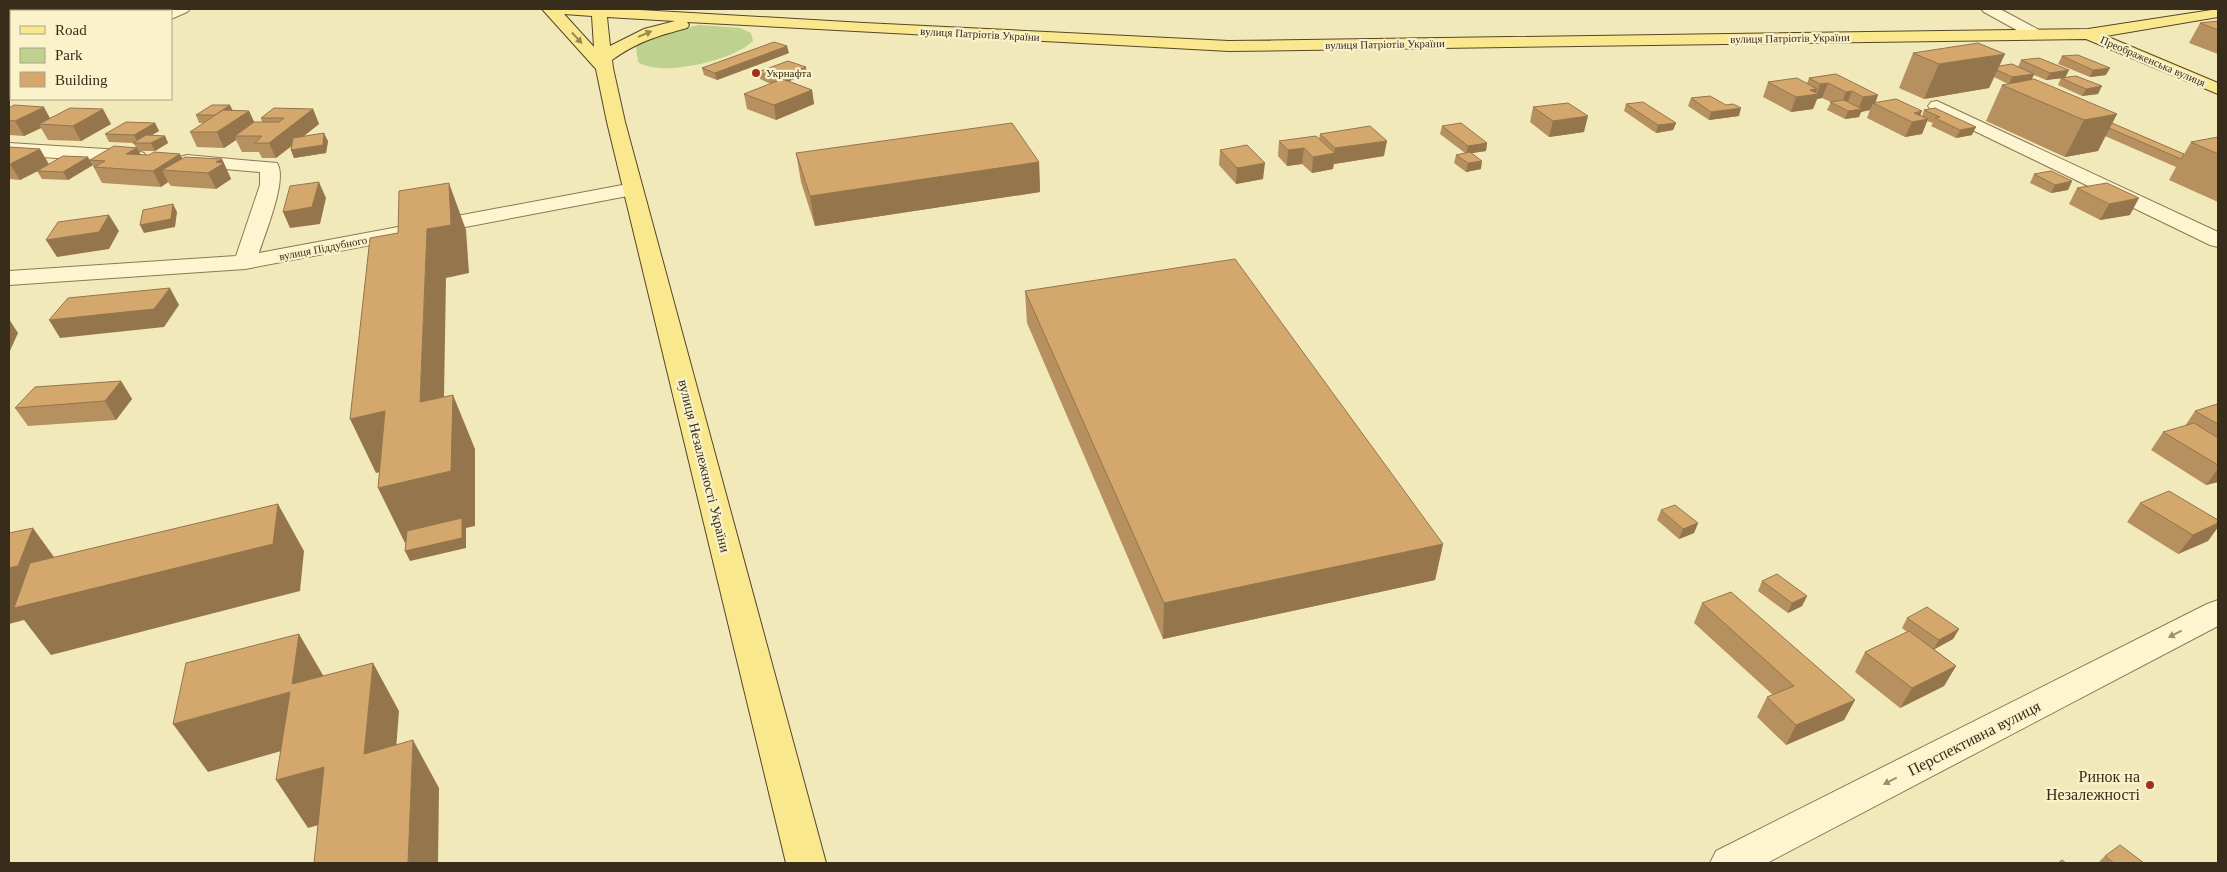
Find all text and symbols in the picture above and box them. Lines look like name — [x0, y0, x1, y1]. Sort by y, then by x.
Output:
legend — [10, 10, 172, 100]
text: Road — [55, 22, 87, 38]
street label: вулиця Патріотів України — [920, 25, 1040, 43]
one-way arrow — [638, 30, 653, 38]
street label: вулиця Патріотів України — [1730, 31, 1850, 45]
one-way arrow — [571, 32, 583, 44]
street label: Преображенська вулиця — [2099, 33, 2207, 89]
street label: вулиця Патріотів України — [1325, 37, 1445, 51]
text: Park — [55, 47, 83, 63]
marker: Укрнафта — [750, 67, 762, 79]
place label: Укрнафта — [766, 67, 812, 79]
text: Building — [55, 72, 108, 88]
street label: вулиця Піддубного — [278, 234, 368, 262]
street label: вулиця Незалежності України — [675, 378, 733, 555]
one-way arrow — [2168, 630, 2182, 638]
street label: Перспективна вулиця — [1905, 697, 2044, 780]
place label: Ринок на Незалежності — [2046, 768, 2141, 803]
one-way arrow — [1883, 777, 1898, 785]
marker: Ринок на Незалежності — [2144, 779, 2156, 791]

